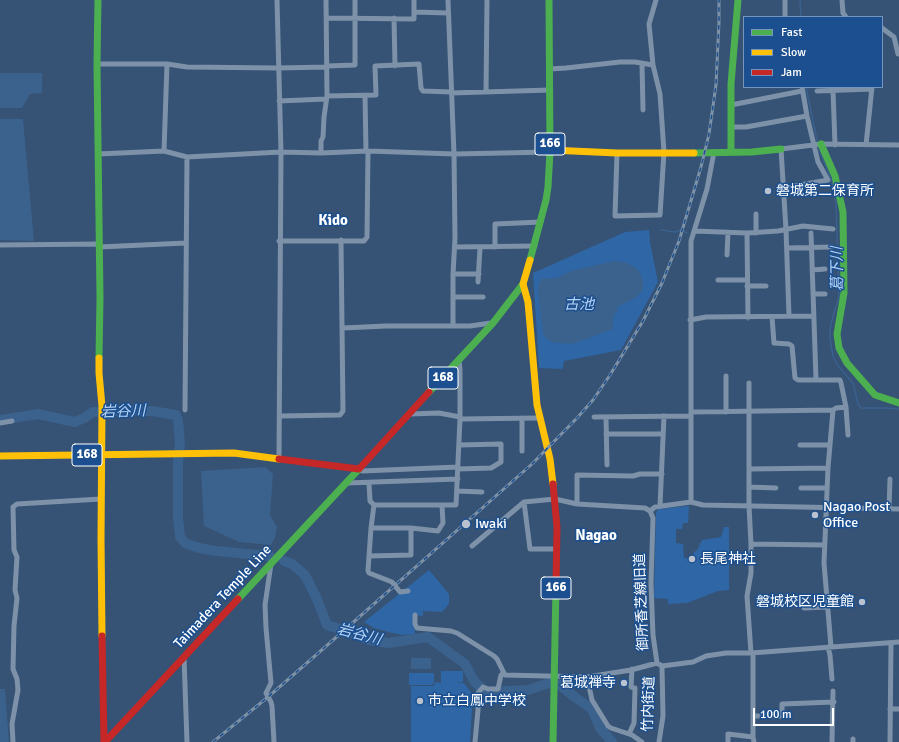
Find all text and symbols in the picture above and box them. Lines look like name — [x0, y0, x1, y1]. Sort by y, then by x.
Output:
legend — [743, 16, 883, 88]
text: Fast — [781, 25, 802, 40]
text: Slow — [781, 45, 806, 60]
text: Jam — [781, 65, 802, 80]
road number: 166 — [535, 133, 565, 155]
place label: 磐城第二保育所 — [776, 183, 874, 199]
marker: 磐城第二保育所 — [763, 186, 773, 196]
district label: Kido — [318, 212, 348, 230]
water label: 葛下川 — [829, 246, 847, 292]
water label: 古池 — [564, 296, 594, 314]
road number: 168 — [428, 367, 458, 389]
water label: 岩谷川 — [100, 402, 146, 422]
road number: 168 — [72, 444, 102, 466]
place label: Nagao Post Office — [823, 499, 890, 532]
marker: Nagao Post Office — [810, 510, 820, 520]
place label: Iwaki — [475, 516, 507, 532]
marker: Iwaki — [460, 518, 472, 530]
district label: Nagao — [575, 527, 617, 545]
street label: Taimadera Temple Line — [171, 542, 275, 652]
place label: 長尾神社 — [700, 551, 756, 567]
street label: 御所香芝線旧道 — [632, 553, 652, 651]
marker: 長尾神社 — [687, 554, 697, 564]
road number: 166 — [541, 577, 571, 599]
place label: 磐城校区児童館 — [756, 594, 854, 610]
marker: 磐城校区児童館 — [857, 597, 867, 607]
water label: 岩谷川 — [335, 620, 383, 650]
place label: 葛城禅寺 — [560, 675, 616, 691]
street label: 竹内街道 — [640, 676, 658, 732]
marker: 葛城禅寺 — [619, 678, 629, 688]
place label: 市立白鳳中学校 — [428, 693, 526, 709]
marker: 市立白鳳中学校 — [415, 696, 425, 706]
scale bar — [755, 700, 836, 726]
text: 100 m — [760, 707, 792, 722]

